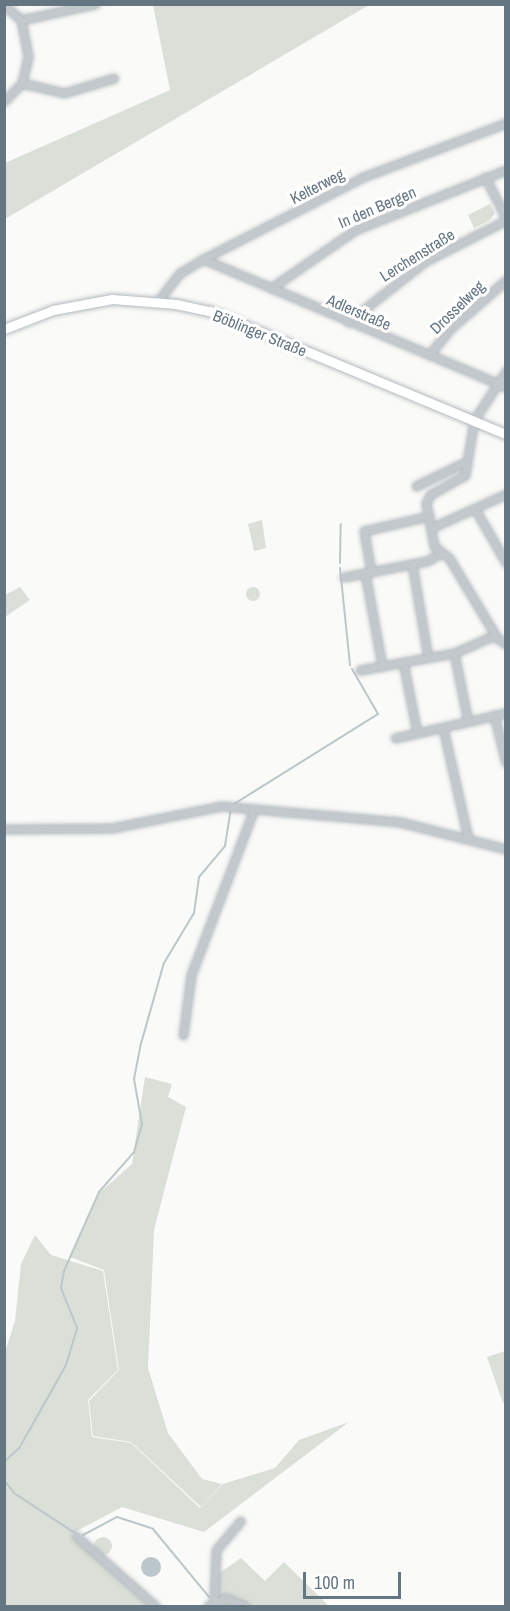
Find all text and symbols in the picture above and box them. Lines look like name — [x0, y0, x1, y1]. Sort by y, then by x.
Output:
street label: Kelterweg — [287, 164, 347, 208]
street label: In den Bergen — [335, 182, 419, 232]
street label: Lerchenstraße — [376, 224, 458, 286]
street label: Drosselweg — [426, 276, 488, 338]
street label: Adlerstraße — [324, 290, 394, 334]
street label: Böblinger Straße — [210, 306, 310, 360]
scale bar — [306, 1560, 404, 1598]
text: 100 m — [314, 1570, 355, 1595]

